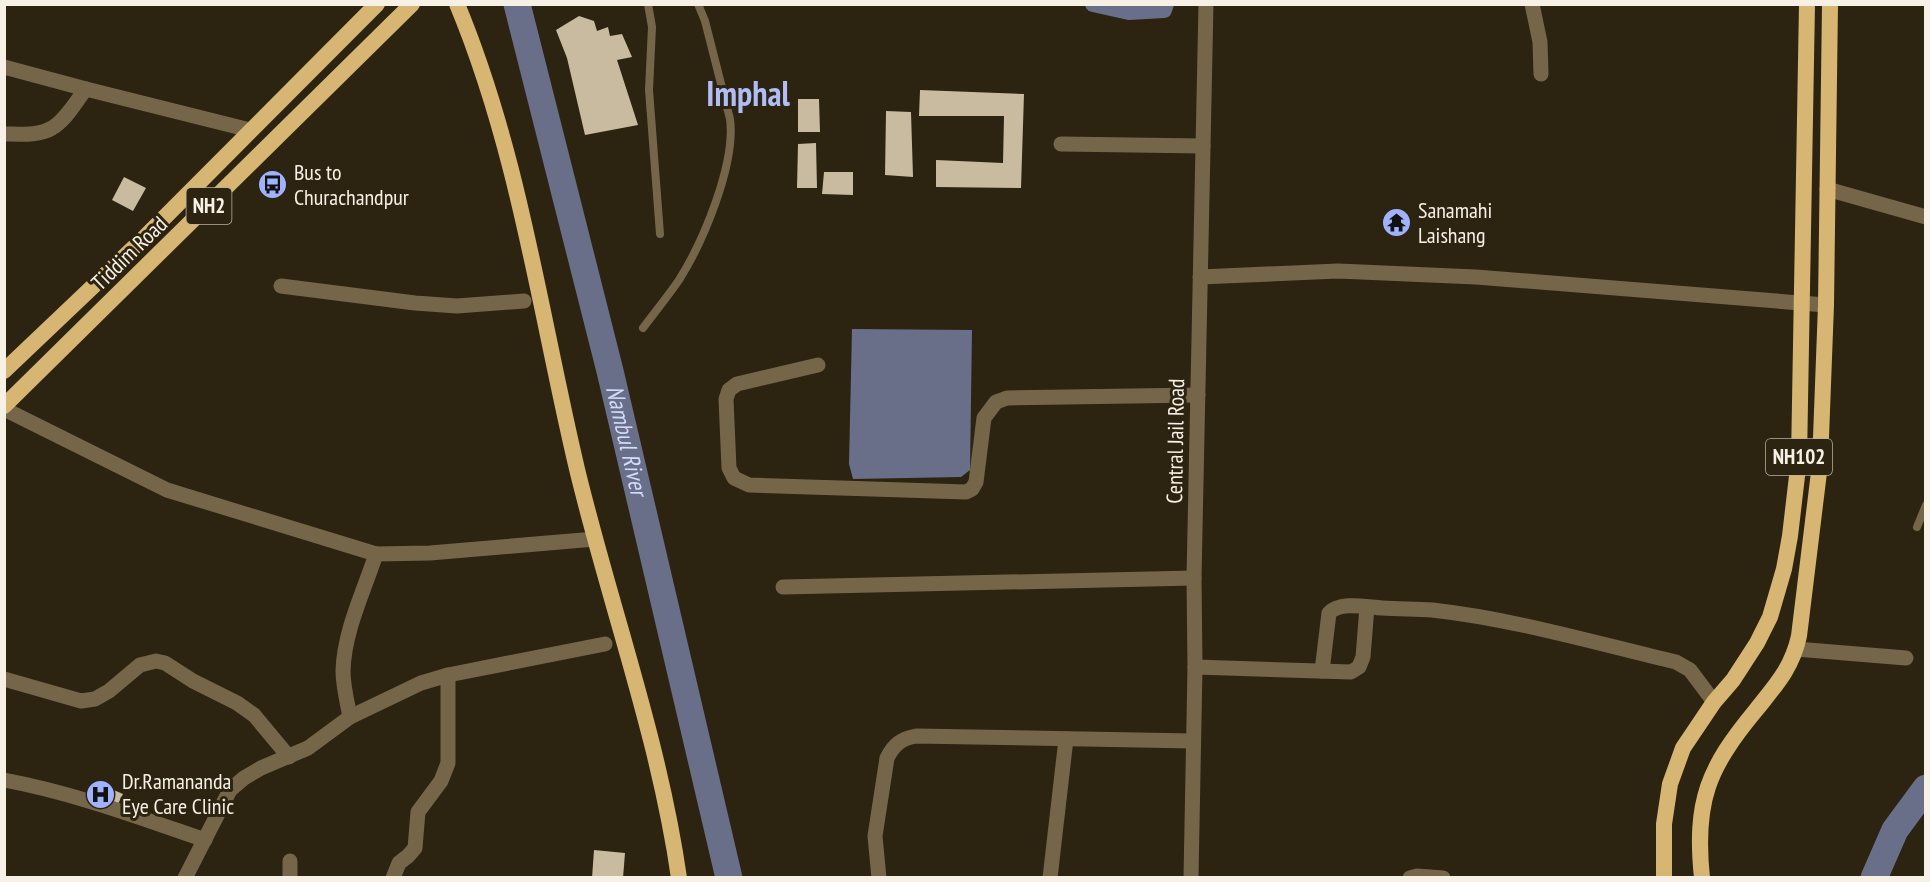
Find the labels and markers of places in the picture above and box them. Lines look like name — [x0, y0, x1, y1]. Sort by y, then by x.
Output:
place label: Bus to Churachandpur — [294, 158, 409, 211]
bus stop icon: Bus to Churachandpur — [257, 169, 289, 201]
place label: Sanamahi Laishang — [1418, 196, 1492, 249]
temple icon: Sanamahi Laishang — [1381, 207, 1413, 239]
place label: Dr.Ramananda Eye Care Clinic — [122, 767, 234, 820]
hospital icon: Dr.Ramananda Eye Care Clinic — [85, 778, 117, 810]

